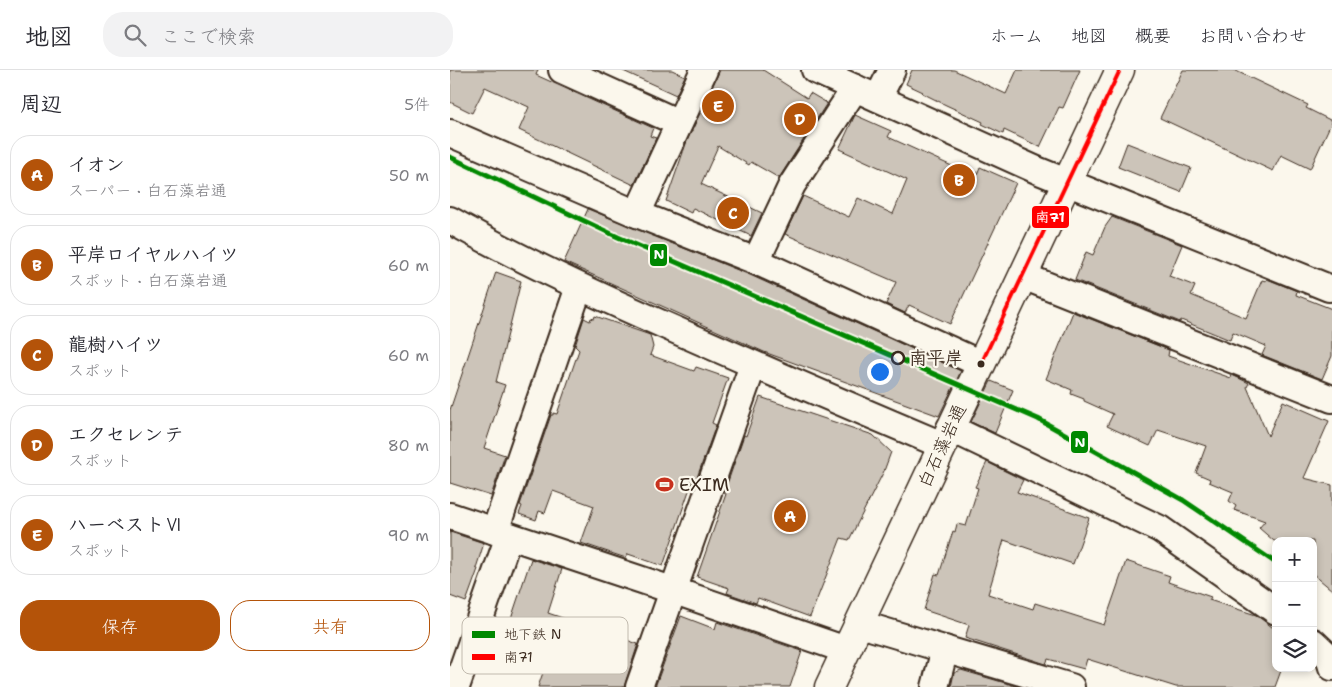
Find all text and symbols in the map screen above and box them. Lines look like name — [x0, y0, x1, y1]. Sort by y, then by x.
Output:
search box — [103, 12, 453, 57]
text: 地図 — [25, 21, 73, 53]
icon: search — [121, 21, 149, 49]
text: ここで検索 — [161, 24, 256, 49]
text: ホーム — [990, 24, 1043, 48]
text: 地図 — [1071, 24, 1107, 48]
text: 概要 — [1135, 24, 1171, 48]
text: お問い合わせ — [1199, 24, 1307, 48]
pin: E — [702, 87, 734, 125]
text: 周辺 — [20, 90, 62, 118]
text: 5件 — [404, 94, 430, 115]
pin: D — [784, 100, 816, 138]
text: イオン — [68, 152, 125, 177]
pin: B — [943, 161, 975, 199]
text: A — [31, 165, 43, 186]
text: 50 m — [389, 165, 429, 186]
text: スーパー · 白石藻岩通 — [68, 180, 227, 201]
pin: C — [717, 194, 749, 232]
line badge: 南71 — [1031, 205, 1070, 229]
text: 南71 — [1035, 208, 1065, 226]
text: 平岸ロイヤルハイツ — [68, 242, 239, 267]
line badge: N — [649, 243, 668, 267]
text: N — [653, 245, 665, 263]
text: B — [32, 255, 42, 276]
text: 60 m — [388, 255, 429, 276]
text: スポット · 白石藻岩通 — [68, 270, 227, 291]
text: 龍樹ハイツ — [68, 332, 163, 357]
text: C — [32, 345, 42, 366]
text: 60 m — [388, 345, 429, 366]
place label: 南平岸 — [909, 346, 963, 370]
marker: 南平岸 — [891, 351, 905, 365]
your location — [867, 359, 893, 385]
unlabelled marker — [976, 359, 986, 369]
text: スポット — [68, 360, 132, 381]
street label: 白石藻岩通 — [912, 400, 972, 492]
text: エクセレンテ — [68, 422, 184, 447]
line badge: N — [1070, 430, 1089, 454]
text: N — [1074, 433, 1086, 451]
text: D — [31, 435, 43, 456]
text: 80 m — [388, 435, 429, 456]
text: スポット — [68, 450, 132, 471]
place label: EXIM — [679, 473, 729, 497]
sports icon: EXIM — [655, 475, 675, 495]
pin: A — [774, 497, 806, 535]
text: ハーベストⅥ — [68, 512, 184, 537]
text: E — [32, 525, 42, 546]
text: 90 m — [388, 525, 429, 546]
map controls — [1272, 537, 1317, 672]
button: + — [1272, 537, 1317, 582]
text: スポット — [68, 540, 132, 561]
button: − — [1272, 582, 1317, 627]
button: 保存 — [20, 600, 220, 651]
button: 共有 — [230, 600, 430, 651]
legend — [462, 617, 628, 674]
text: 地下鉄 N — [504, 625, 561, 643]
button: layers — [1272, 627, 1317, 672]
text: 南71 — [504, 648, 533, 666]

